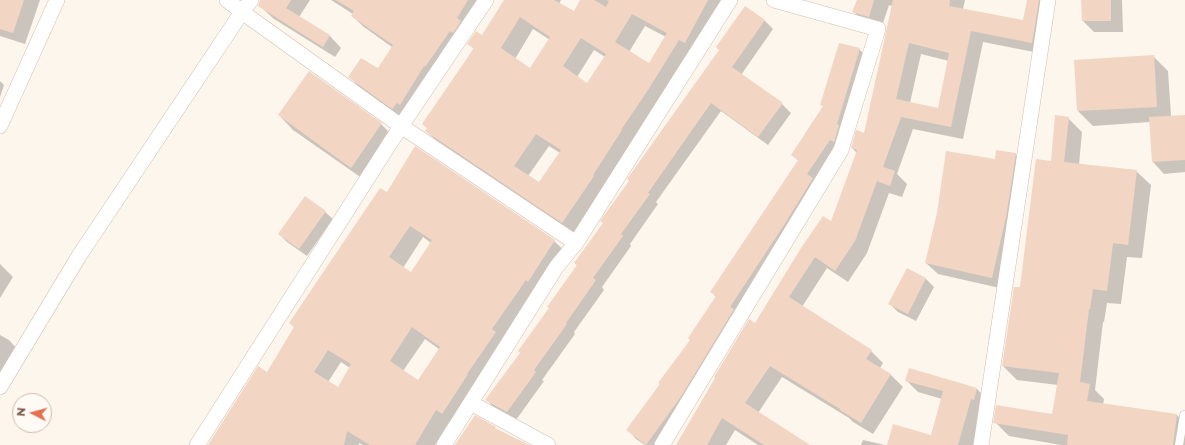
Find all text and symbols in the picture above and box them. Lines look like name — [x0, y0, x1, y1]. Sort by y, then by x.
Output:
north arrow — [12, 393, 52, 433]
text: N — [14, 407, 28, 417]

